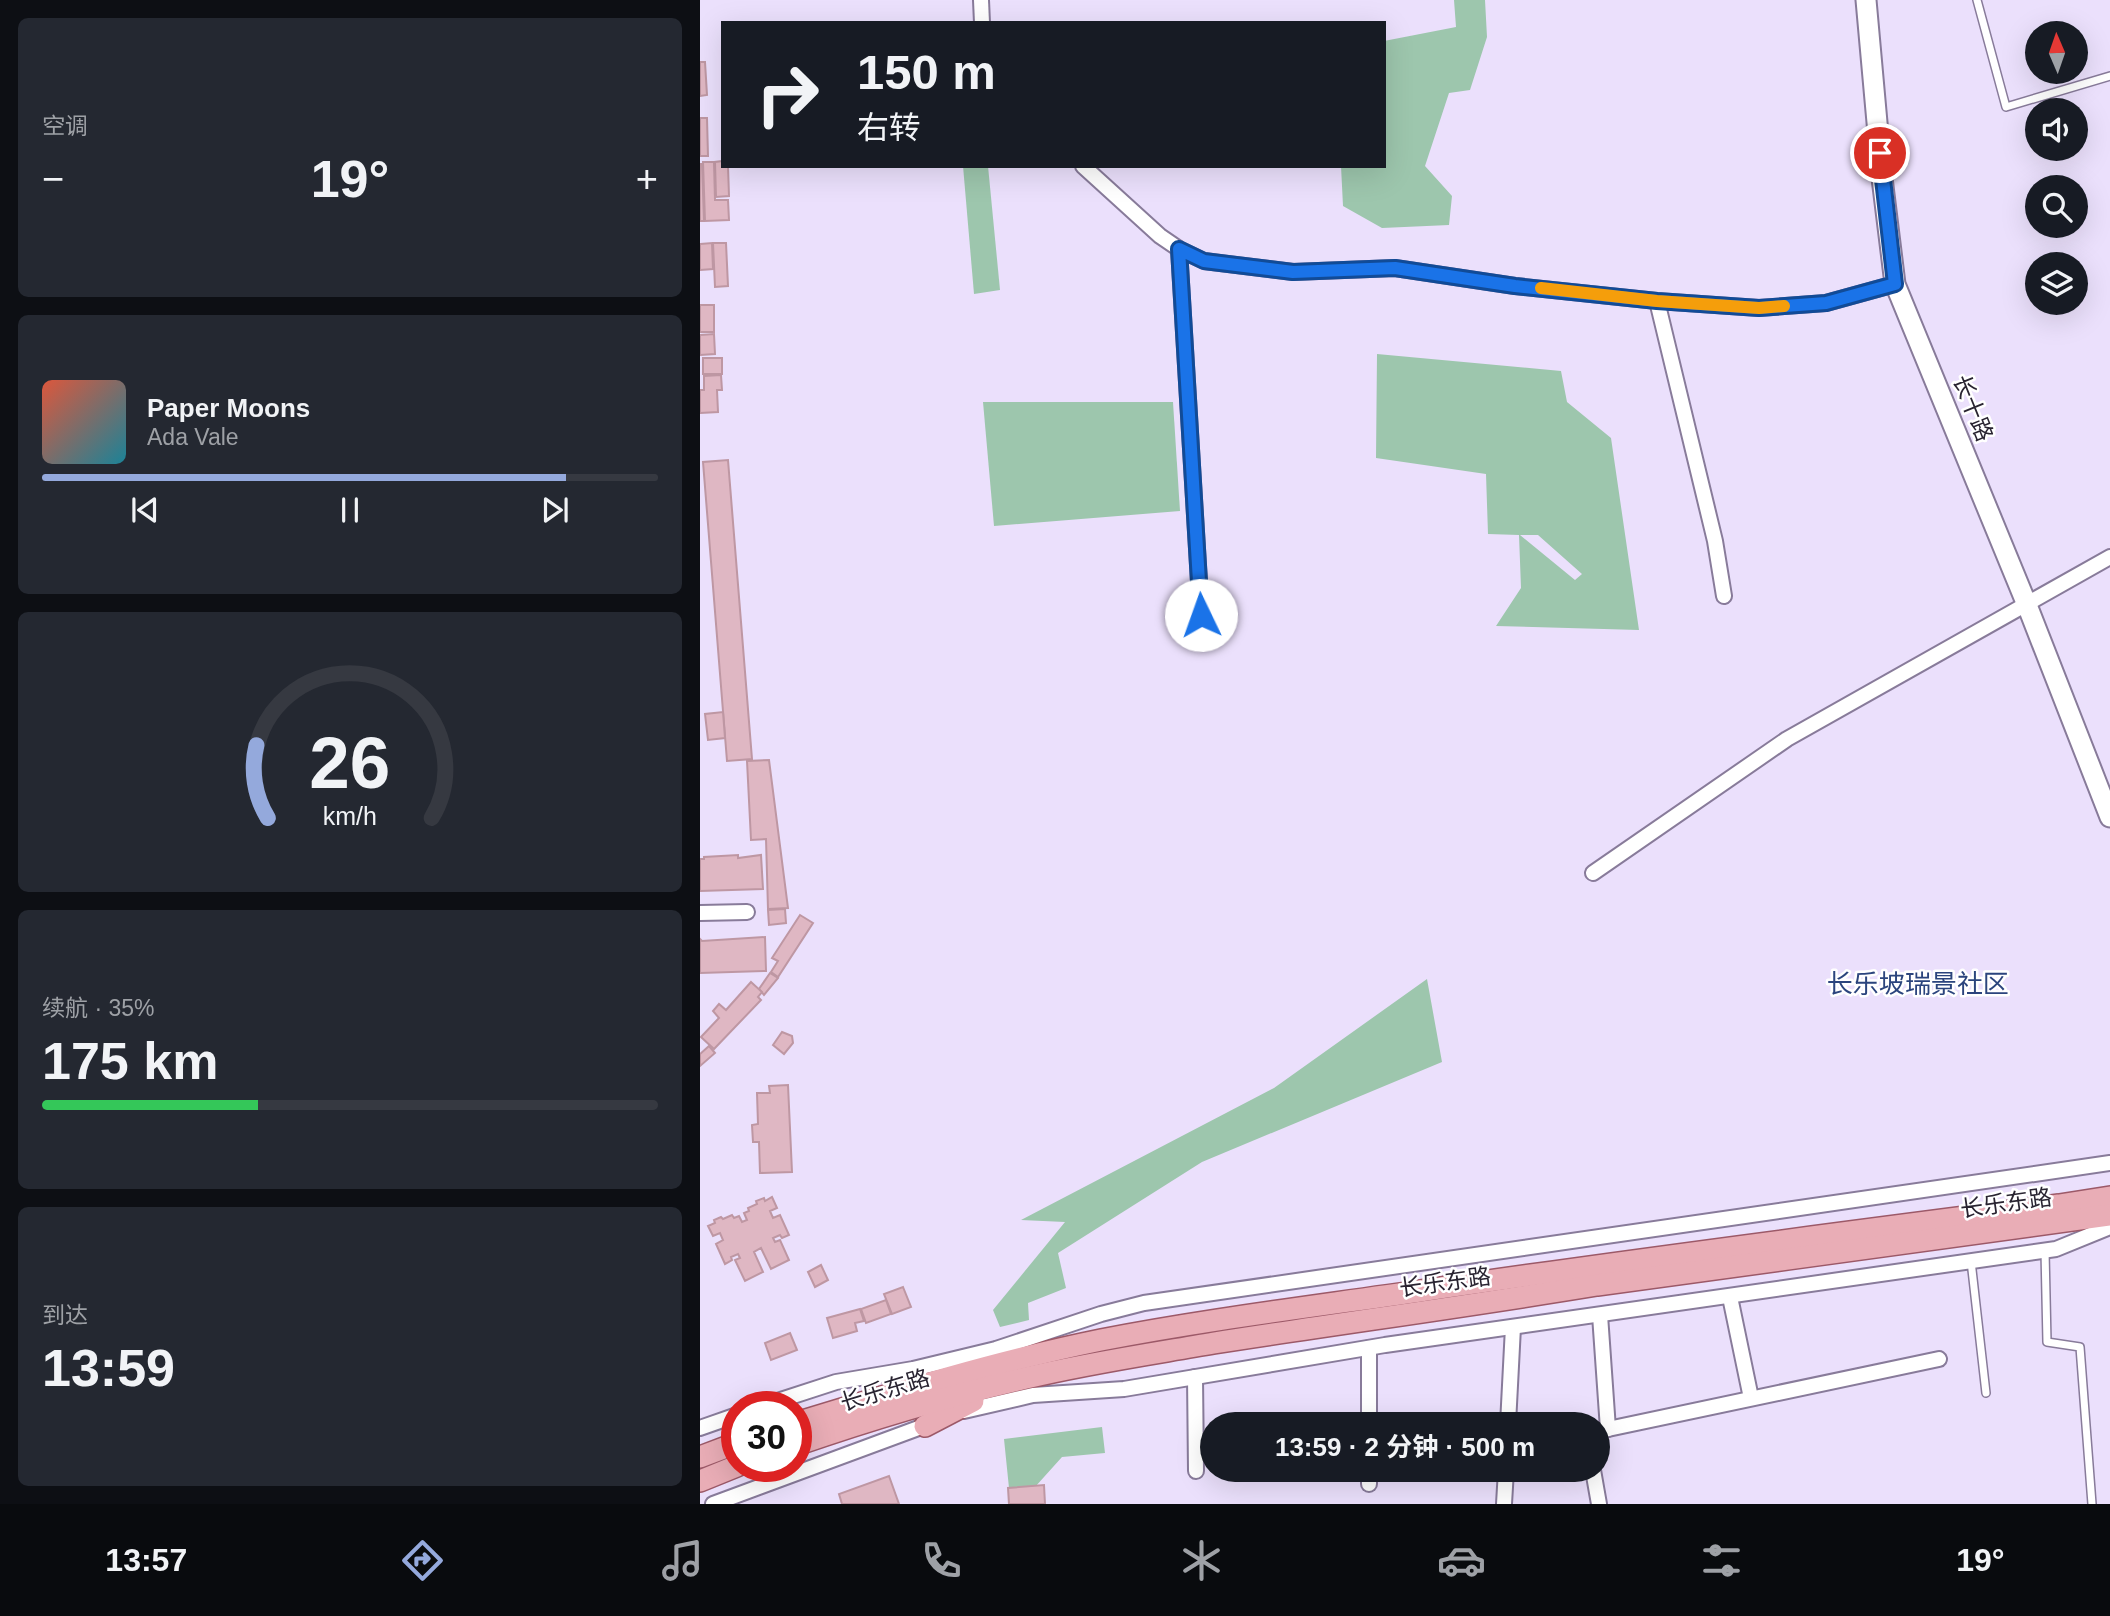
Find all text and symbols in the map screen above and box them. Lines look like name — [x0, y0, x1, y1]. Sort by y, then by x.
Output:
north arrow — [2025, 21, 2088, 84]
map controls — [2025, 21, 2088, 315]
text: 150 m — [857, 45, 996, 99]
icon: right — [742, 49, 833, 140]
button: sound — [2025, 98, 2088, 161]
text: 右转 — [857, 110, 921, 146]
text: 空调 — [42, 113, 88, 139]
pin — [1850, 123, 1910, 183]
icon: arrive — [1861, 134, 1899, 172]
text: 19° — [311, 150, 389, 208]
text: − — [42, 158, 64, 200]
text: + — [636, 158, 658, 200]
button: search — [2025, 175, 2088, 238]
button: layers — [2025, 252, 2088, 315]
street label: 长十路 — [1948, 371, 1998, 445]
text: Paper Moons — [147, 393, 310, 423]
text: Ada Vale — [147, 424, 239, 450]
icon: previous — [126, 491, 164, 529]
icon: pause — [331, 491, 369, 529]
icon: next — [536, 491, 574, 529]
position arrow — [1164, 578, 1238, 652]
text: 26 — [310, 722, 390, 803]
text: km/h — [323, 802, 377, 830]
district label: 长乐坡瑞景社区 — [1827, 969, 2009, 999]
text: 续航 · 35% — [42, 995, 154, 1021]
text: 175 km — [42, 1032, 218, 1090]
street label: 长乐东路 — [1959, 1184, 2053, 1222]
street label: 长乐东路 — [1398, 1263, 1492, 1301]
text: 到达 — [42, 1302, 88, 1328]
text: 13:59 — [42, 1339, 175, 1397]
street label: 长乐东路 — [837, 1364, 933, 1416]
speed limit sign: 30 — [721, 1391, 812, 1482]
text: 13:59 · 2 分钟 · 500 m — [1275, 1432, 1535, 1462]
icon: directions — [398, 1536, 447, 1585]
icon: music — [658, 1536, 707, 1585]
icon: phone — [917, 1536, 966, 1585]
icon: climate — [1177, 1536, 1226, 1585]
icon: car — [1437, 1536, 1486, 1585]
icon: filters — [1697, 1536, 1746, 1585]
text: 13:57 — [105, 1542, 187, 1578]
text: 19° — [1956, 1542, 2005, 1578]

